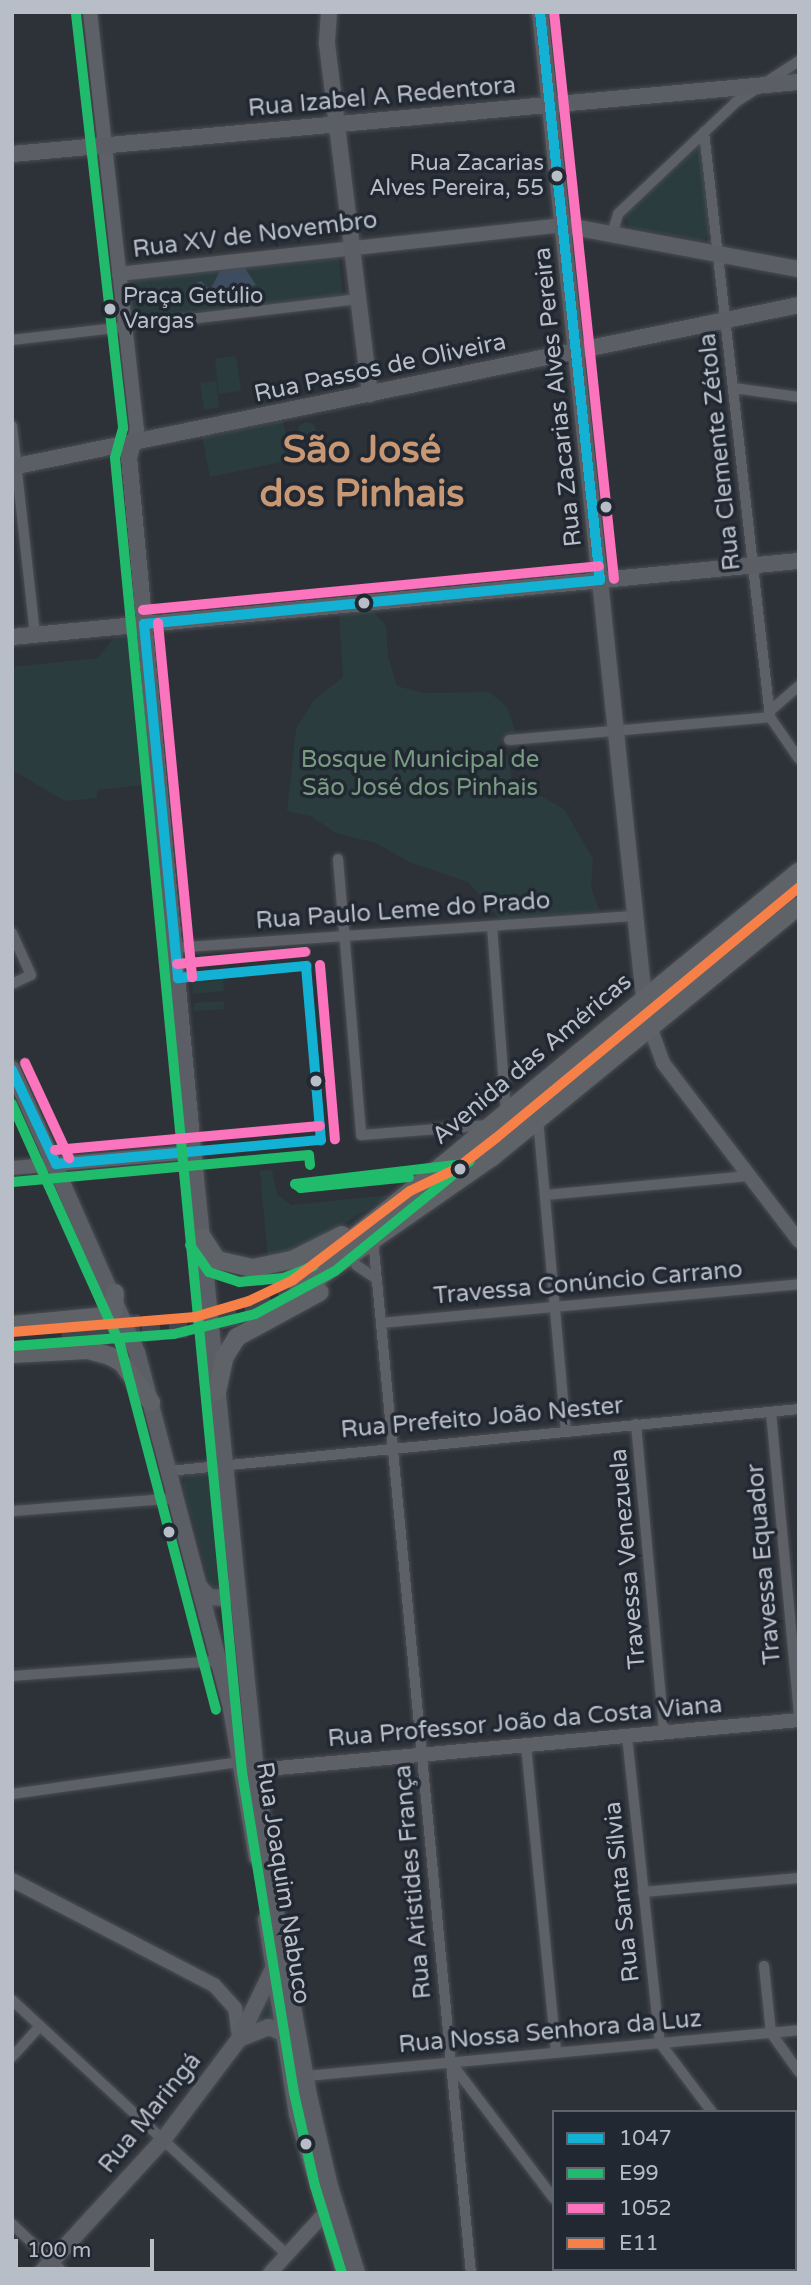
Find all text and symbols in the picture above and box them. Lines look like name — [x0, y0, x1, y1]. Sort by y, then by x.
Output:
street label: Rua Izabel A Redentora — [247, 71, 517, 123]
place label: Rua Zacarias Alves Pereira, 55 — [369, 150, 544, 202]
marker: Rua Zacarias Alves Pereira, 55 — [550, 169, 564, 183]
street label: Rua XV de Novembro — [131, 206, 379, 264]
street label: Rua Zacarias Alves Pereira — [528, 246, 588, 548]
place label: Praça Getúlio Vargas — [123, 283, 263, 334]
marker: Praça Getúlio Vargas — [103, 302, 117, 316]
street label: Rua Passos de Oliveira — [251, 327, 509, 409]
street label: Rua Clemente Zétola — [693, 332, 747, 572]
district label: São José dos Pinhais — [259, 428, 465, 518]
unlabelled marker — [599, 500, 613, 514]
unlabelled marker — [357, 596, 371, 610]
park label: Bosque Municipal de São José dos Pinhais — [301, 746, 539, 802]
street label: Rua Paulo Leme do Prado — [255, 886, 551, 936]
street label: Avenida das Américas — [426, 967, 638, 1151]
unlabelled marker — [309, 1074, 323, 1088]
unlabelled marker — [453, 1162, 467, 1176]
street label: Travessa Conúncio Carrano — [432, 1255, 744, 1311]
street label: Rua Prefeito João Nester — [340, 1391, 624, 1445]
street label: Travessa Venezuela — [604, 1448, 652, 1670]
street label: Travessa Equador — [741, 1462, 787, 1666]
unlabelled marker — [162, 1525, 176, 1539]
street label: Rua Professor João da Costa Viana — [327, 1690, 723, 1754]
street label: Rua Joaquim Nabuco — [250, 1760, 316, 2006]
street label: Rua Aristides França — [388, 1764, 438, 2000]
street label: Rua Santa Sílvia — [598, 1800, 646, 1984]
street label: Rua Nossa Senhora da Luz — [397, 2004, 703, 2060]
street label: Rua Maringá — [93, 2047, 207, 2179]
legend — [552, 2110, 797, 2271]
text: 1047 — [619, 2126, 672, 2151]
unlabelled marker — [299, 2137, 313, 2151]
text: E99 — [619, 2161, 659, 2186]
text: 1052 — [619, 2196, 672, 2221]
scale bar — [18, 2226, 158, 2270]
text: E11 — [619, 2231, 659, 2256]
text: 100 m — [27, 2238, 91, 2263]

